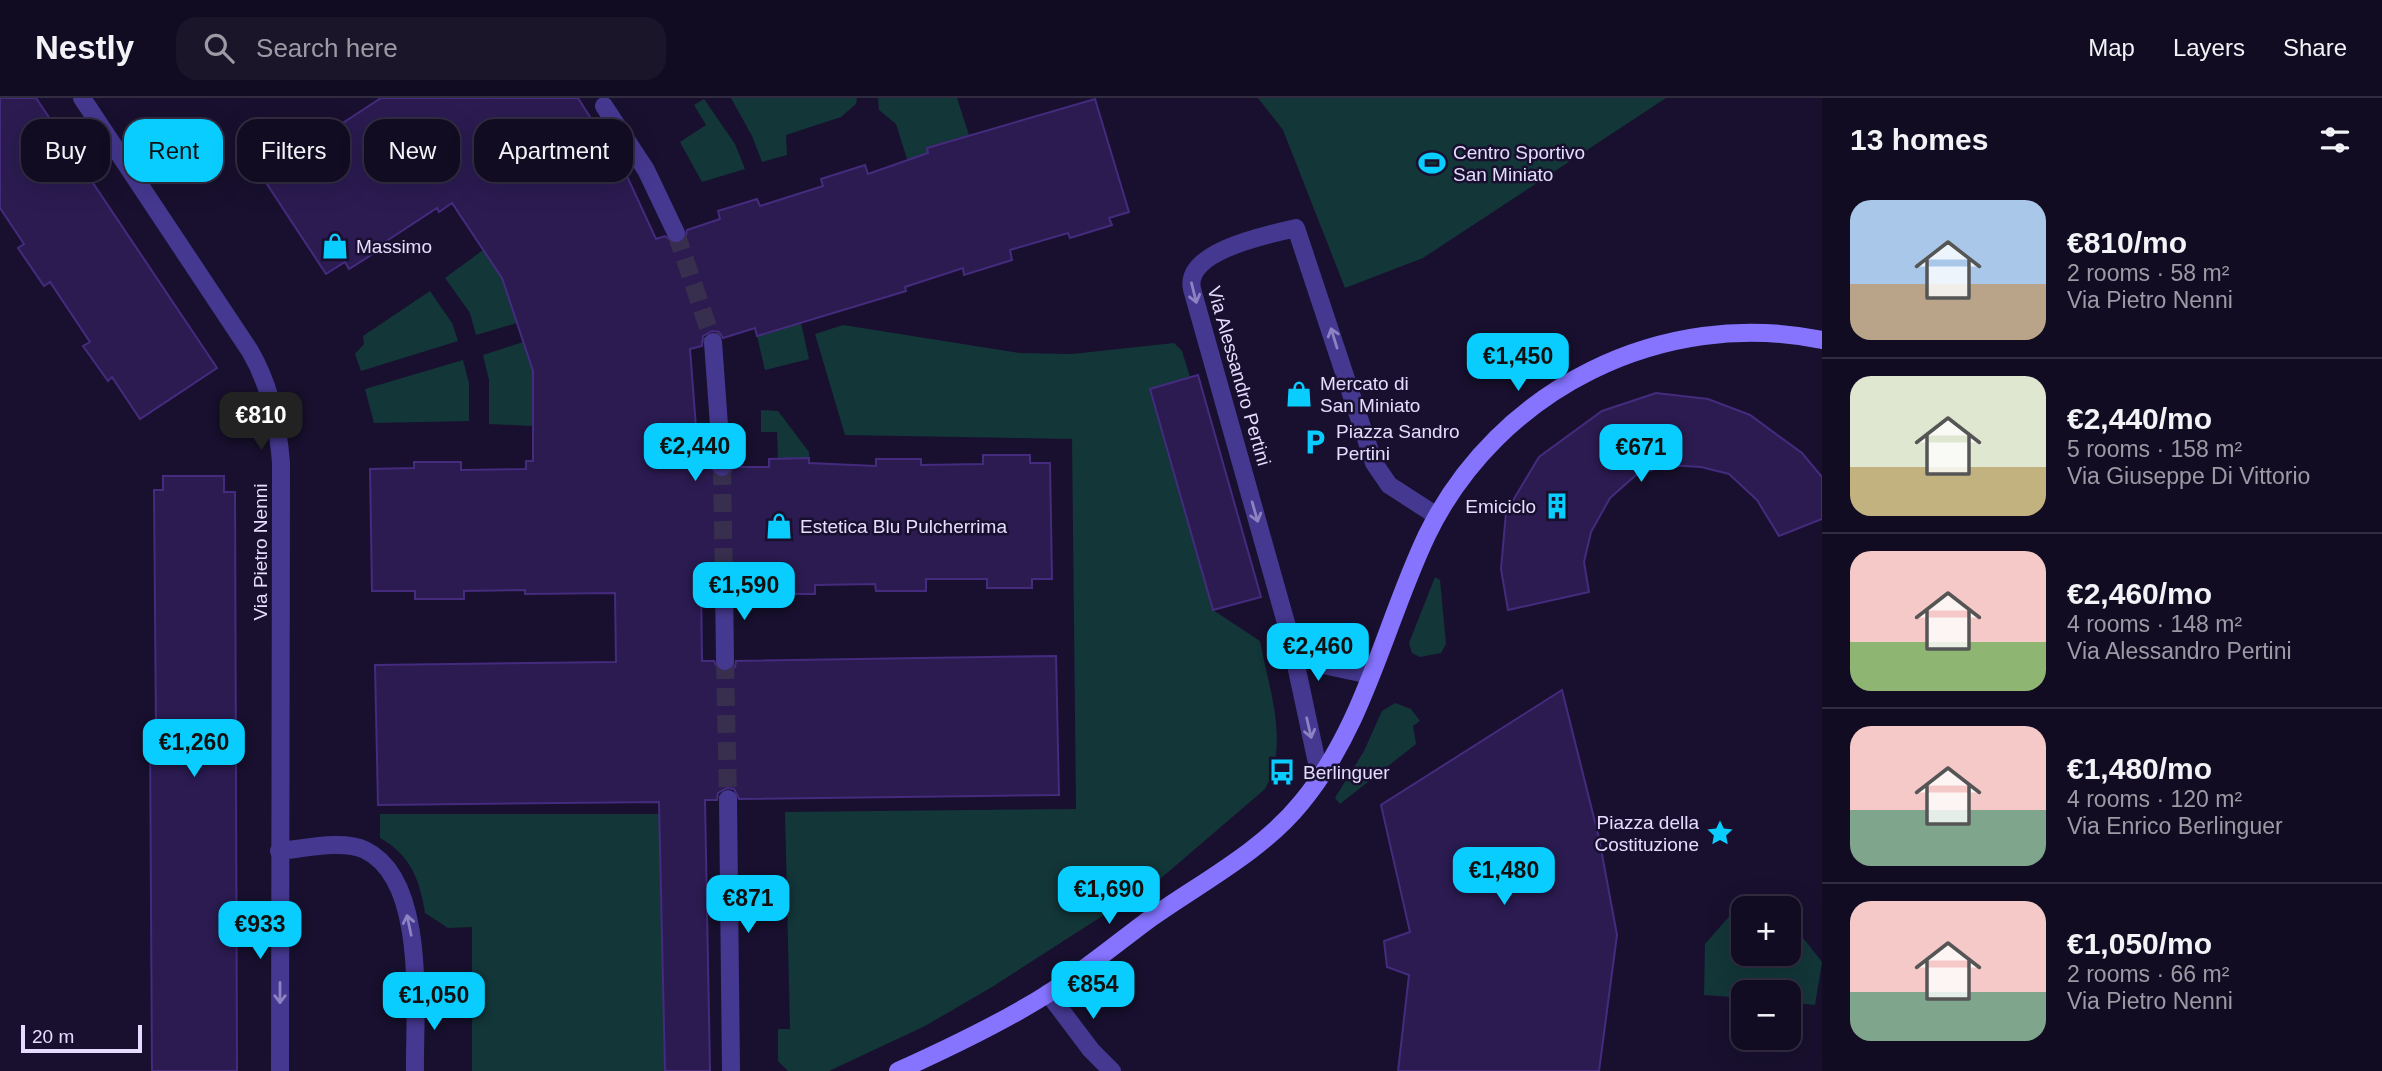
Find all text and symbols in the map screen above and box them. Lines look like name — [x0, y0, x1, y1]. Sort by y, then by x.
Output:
search box — [176, 17, 666, 80]
text: Nestly — [35, 29, 134, 66]
icon: search — [200, 29, 238, 67]
text: Search here — [256, 33, 398, 63]
text: Map — [2088, 34, 2135, 61]
text: Layers — [2173, 34, 2245, 61]
text: Share — [2283, 34, 2347, 61]
chip: Buy — [21, 119, 110, 182]
chip: Rent — [124, 119, 223, 182]
chip: Filters — [237, 119, 350, 182]
chip: New — [364, 119, 460, 182]
chip: Apartment — [474, 119, 633, 182]
icon: filters — [2316, 121, 2354, 159]
text: 13 homes — [1850, 123, 1988, 156]
place label: Centro Sportivo San Miniato — [1453, 142, 1585, 185]
sports icon: Centro Sportivo San Miniato — [1417, 148, 1447, 178]
text: €810/mo — [2067, 226, 2187, 259]
icon: home — [1906, 228, 1990, 312]
shop icon: Massimo — [320, 231, 350, 261]
place label: Massimo — [356, 236, 432, 257]
text: 2 rooms · 58 m² — [2067, 260, 2229, 286]
one-way arrow — [1188, 281, 1201, 303]
street label: Via Alessandro Pertini — [1203, 284, 1275, 468]
text: Via Pietro Nenni — [2067, 287, 2233, 313]
one-way arrow — [1326, 327, 1339, 349]
pin: €1,450 — [1461, 334, 1575, 393]
text: €1,450 — [1483, 343, 1553, 369]
place label: Mercato di San Miniato — [1320, 373, 1420, 416]
shop icon: Mercato di San Miniato — [1284, 379, 1314, 409]
pin: €810 — [220, 392, 302, 452]
text: €810 — [235, 402, 287, 428]
text: €2,440/mo — [2067, 402, 2212, 435]
icon: home — [1906, 404, 1990, 488]
place label: Piazza Sandro Pertini — [1336, 421, 1460, 464]
pin: €2,440 — [638, 424, 752, 483]
pin: €671 — [1600, 424, 1682, 484]
parking icon: Piazza Sandro Pertini — [1300, 427, 1330, 457]
text: €2,440 — [660, 433, 730, 459]
text: €671 — [1615, 434, 1667, 460]
text: 5 rooms · 158 m² — [2067, 436, 2242, 462]
text: Via Giuseppe Di Vittorio — [2067, 463, 2310, 489]
street label: Via Pietro Nenni — [250, 484, 271, 620]
building icon: Emiciclo — [1542, 491, 1572, 521]
place label: Emiciclo — [1465, 496, 1536, 517]
one-way arrow — [1249, 500, 1262, 522]
shop icon: Estetica Blu Pulcherrima — [764, 511, 794, 541]
place label: Estetica Blu Pulcherrima — [800, 516, 1007, 537]
pin: €1,590 — [687, 562, 801, 622]
text: €1,590 — [709, 572, 779, 598]
text: €2,460/mo — [2067, 577, 2212, 610]
icon: home — [1906, 579, 1990, 663]
text: 4 rooms · 148 m² — [2067, 611, 2242, 637]
pin: €2,460 — [1261, 624, 1375, 683]
text: €2,460 — [1283, 633, 1353, 659]
text: Via Alessandro Pertini — [2067, 638, 2292, 664]
one-way arrow — [1303, 716, 1316, 739]
pin: €1,260 — [137, 720, 251, 779]
text: €1,260 — [159, 729, 229, 755]
text: €1,480/mo — [2067, 752, 2212, 785]
icon: home — [1906, 754, 1990, 838]
bus stop icon: Berlinguer — [1267, 757, 1297, 787]
place label: Berlinguer — [1303, 762, 1390, 783]
text: 4 rooms · 120 m² — [2067, 786, 2242, 812]
place label: Piazza della Costituzione — [1594, 812, 1699, 855]
text: Via Enrico Berlinguer — [2067, 813, 2283, 839]
place icon: Piazza della Costituzione — [1705, 818, 1735, 848]
pin: €1,480 — [1447, 848, 1561, 907]
text: €1,480 — [1469, 857, 1539, 883]
pin: €1,690 — [1052, 866, 1166, 926]
pin: €871 — [707, 876, 789, 935]
text: €1,690 — [1074, 876, 1144, 902]
text: €871 — [722, 885, 774, 911]
map controls — [1731, 896, 1801, 1050]
button: + — [1731, 896, 1801, 966]
pin: €933 — [219, 902, 301, 961]
text: €933 — [234, 911, 286, 937]
one-way arrow — [402, 914, 416, 937]
text: €1,050/mo — [2067, 927, 2212, 960]
icon: home — [1906, 929, 1990, 1013]
text: 2 rooms · 66 m² — [2067, 961, 2229, 987]
pin: €854 — [1052, 962, 1134, 1021]
text: €854 — [1067, 971, 1119, 997]
pin: €1,050 — [377, 972, 491, 1032]
button: − — [1731, 980, 1801, 1050]
one-way arrow — [273, 981, 287, 1004]
text: €1,050 — [399, 982, 469, 1008]
text: Via Pietro Nenni — [2067, 988, 2233, 1014]
scale bar — [21, 1022, 142, 1054]
text: 20 m — [32, 1026, 74, 1047]

